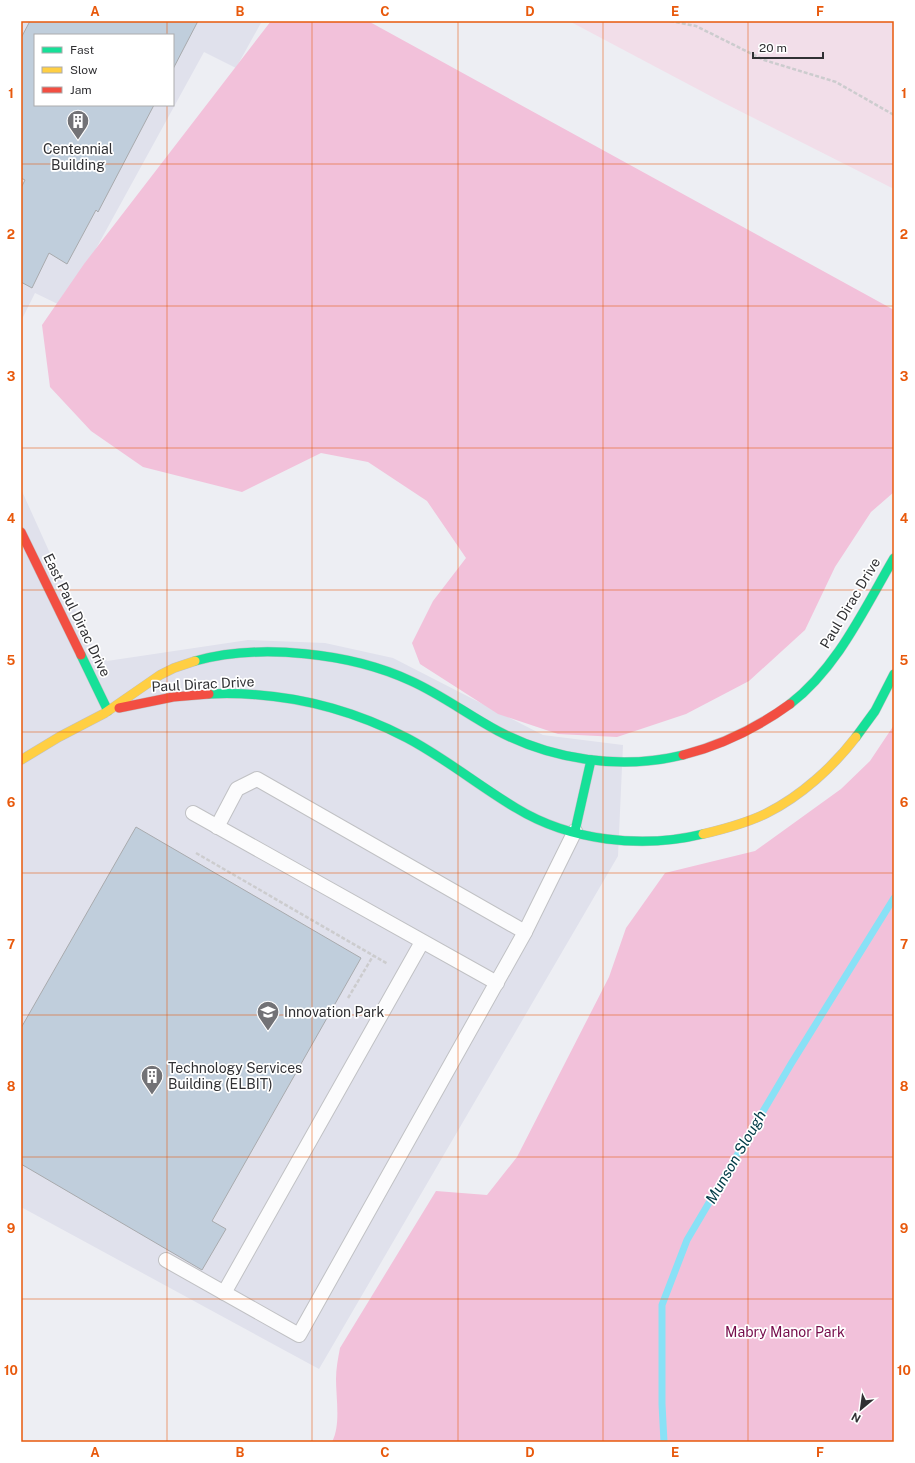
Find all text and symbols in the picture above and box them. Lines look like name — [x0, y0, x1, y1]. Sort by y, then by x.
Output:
text: A — [90, 4, 100, 19]
text: B — [236, 4, 245, 19]
text: C — [380, 4, 390, 19]
text: D — [525, 4, 535, 19]
text: E — [671, 4, 679, 19]
text: F — [816, 4, 824, 19]
legend — [34, 34, 174, 106]
scale bar — [753, 34, 823, 60]
text: 20 m — [759, 41, 787, 55]
text: Fast — [70, 43, 95, 57]
text: Slow — [70, 63, 98, 77]
text: Jam — [70, 83, 92, 97]
text: 1 — [8, 86, 14, 101]
text: 1 — [901, 86, 907, 101]
building icon: Centennial Building — [65, 108, 91, 141]
place label: Centennial Building — [43, 141, 113, 173]
text: 2 — [7, 227, 15, 242]
text: 2 — [900, 227, 908, 242]
text: 3 — [7, 369, 16, 384]
text: 3 — [900, 369, 909, 384]
text: 4 — [7, 511, 16, 526]
text: 4 — [900, 511, 909, 526]
street label: East Paul Dirac Drive — [40, 551, 114, 679]
street label: Paul Dirac Drive — [817, 555, 883, 651]
text: 5 — [7, 653, 16, 668]
text: 5 — [900, 653, 909, 668]
street label: Paul Dirac Drive — [151, 673, 255, 695]
text: 6 — [7, 795, 16, 810]
text: 6 — [900, 795, 909, 810]
text: 7 — [7, 937, 15, 952]
text: 7 — [900, 937, 908, 952]
school or university icon: Innovation Park — [255, 999, 281, 1032]
place label: Innovation Park — [284, 1004, 385, 1020]
place label: Technology Services Building (ELBIT) — [168, 1060, 302, 1092]
building icon: Technology Services Building (ELBIT) — [139, 1063, 165, 1096]
text: 8 — [7, 1079, 16, 1094]
text: 8 — [900, 1079, 909, 1094]
water label: Munson Slough — [702, 1107, 769, 1206]
text: 9 — [7, 1221, 15, 1236]
text: 9 — [900, 1221, 908, 1236]
park label: Mabry Manor Park — [725, 1324, 845, 1340]
text: 10 — [4, 1363, 18, 1378]
text: 10 — [897, 1363, 911, 1378]
north arrow — [841, 1389, 881, 1429]
text: N — [849, 1410, 863, 1425]
text: A — [90, 1445, 100, 1460]
text: B — [236, 1445, 245, 1460]
text: C — [380, 1445, 390, 1460]
text: D — [525, 1445, 535, 1460]
text: E — [671, 1445, 679, 1460]
text: F — [816, 1445, 824, 1460]

